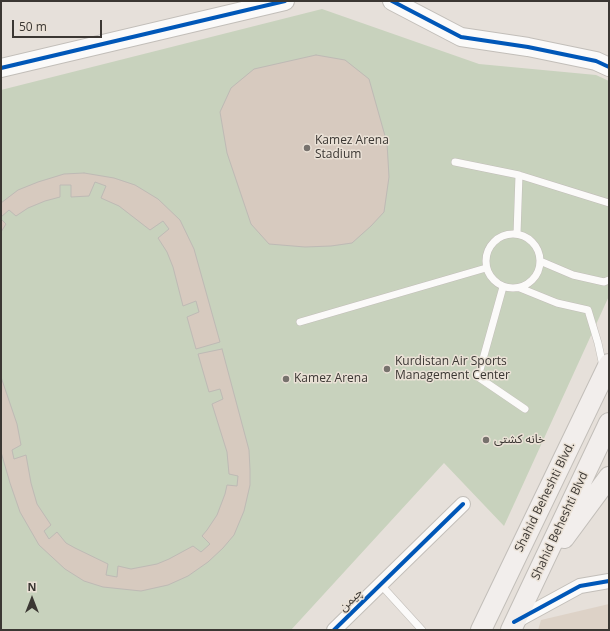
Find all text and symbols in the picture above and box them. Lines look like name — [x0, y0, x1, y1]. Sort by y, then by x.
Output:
scale bar — [14, 12, 104, 38]
text: 50 m — [19, 18, 47, 35]
place label: Kamez Arena Stadium — [315, 134, 389, 162]
marker: Kamez Arena Stadium — [302, 143, 312, 153]
place label: Kurdistan Air Sports Management Center — [395, 355, 510, 383]
marker: Kurdistan Air Sports Management Center — [382, 364, 392, 374]
place label: Kamez Arena — [294, 372, 368, 386]
marker: Kamez Arena — [281, 374, 291, 384]
place label: خانه کشتی — [494, 433, 545, 447]
marker: خانه کشتی — [481, 435, 491, 445]
street label: Shahid Beheshti Blvd. — [512, 440, 578, 554]
street label: Shahid Beheshti Blvd — [529, 470, 591, 582]
north arrow — [12, 579, 52, 619]
text: N — [28, 579, 36, 594]
street label: چیمن — [336, 585, 366, 615]

